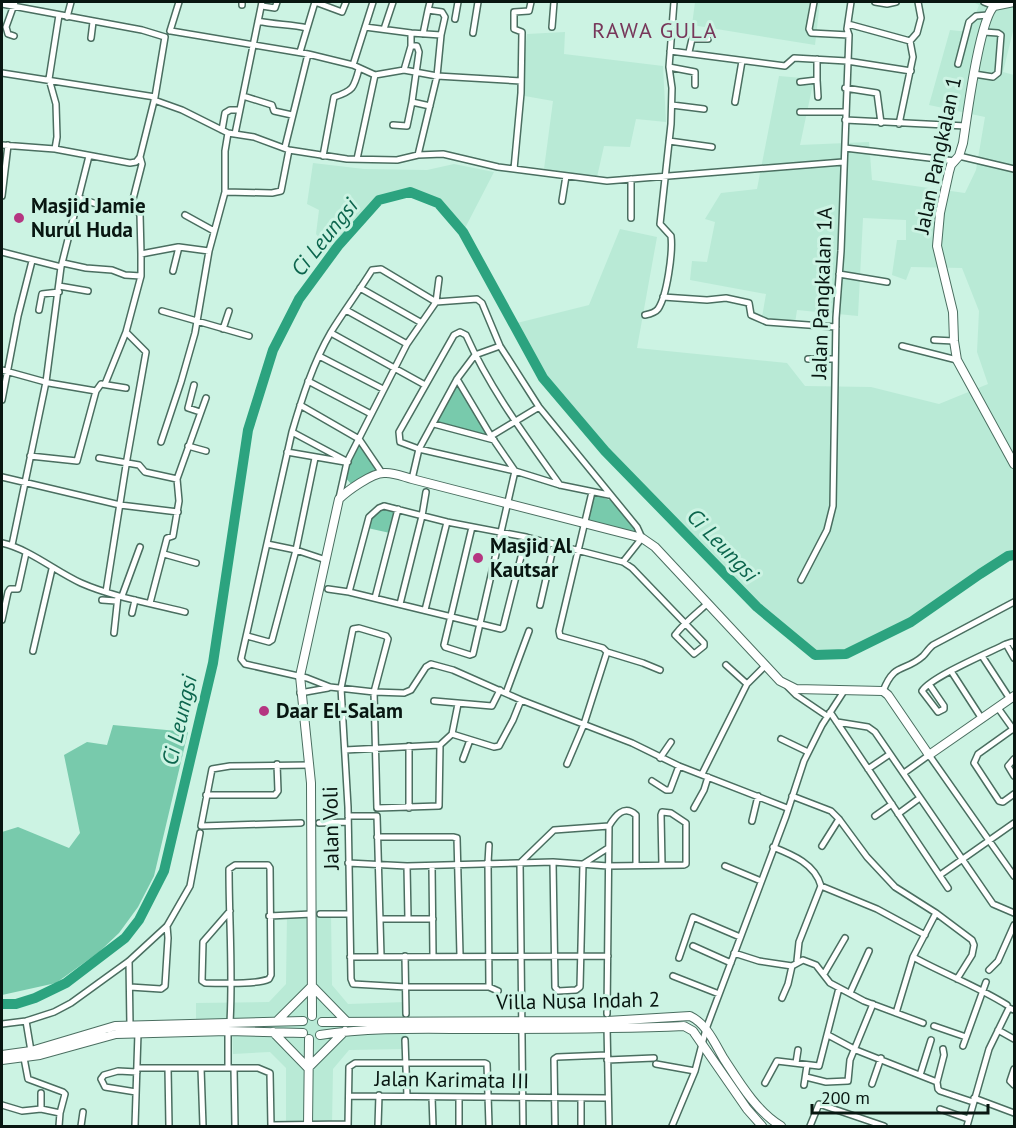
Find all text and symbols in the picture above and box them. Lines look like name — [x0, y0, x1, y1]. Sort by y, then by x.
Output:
district label: RAWA GULA — [592, 16, 718, 44]
street label: Jalan Pangkalan 1 — [907, 74, 967, 237]
place label: Masjid Jamie Nurul Huda — [31, 192, 146, 243]
water label: Ci Leungsi — [284, 192, 365, 281]
street label: Jalan Pangkalan 1A — [805, 206, 838, 381]
marker: Masjid Jamie Nurul Huda — [12, 211, 26, 225]
water label: Ci Leungsi — [681, 502, 766, 589]
place label: Masjid Al Kautsar — [490, 532, 573, 583]
marker: Masjid Al Kautsar — [471, 551, 485, 565]
water label: Ci Leungsi — [155, 671, 203, 768]
place label: Daar El-Salam — [276, 697, 403, 724]
marker: Daar El-Salam — [257, 704, 271, 718]
street label: Jalan Voli — [316, 786, 345, 871]
street label: Villa Nusa Indah 2 — [495, 986, 660, 1015]
street label: Jalan Karimata III — [374, 1065, 529, 1094]
scale bar — [812, 1077, 988, 1115]
text: 200 m — [821, 1086, 870, 1109]

